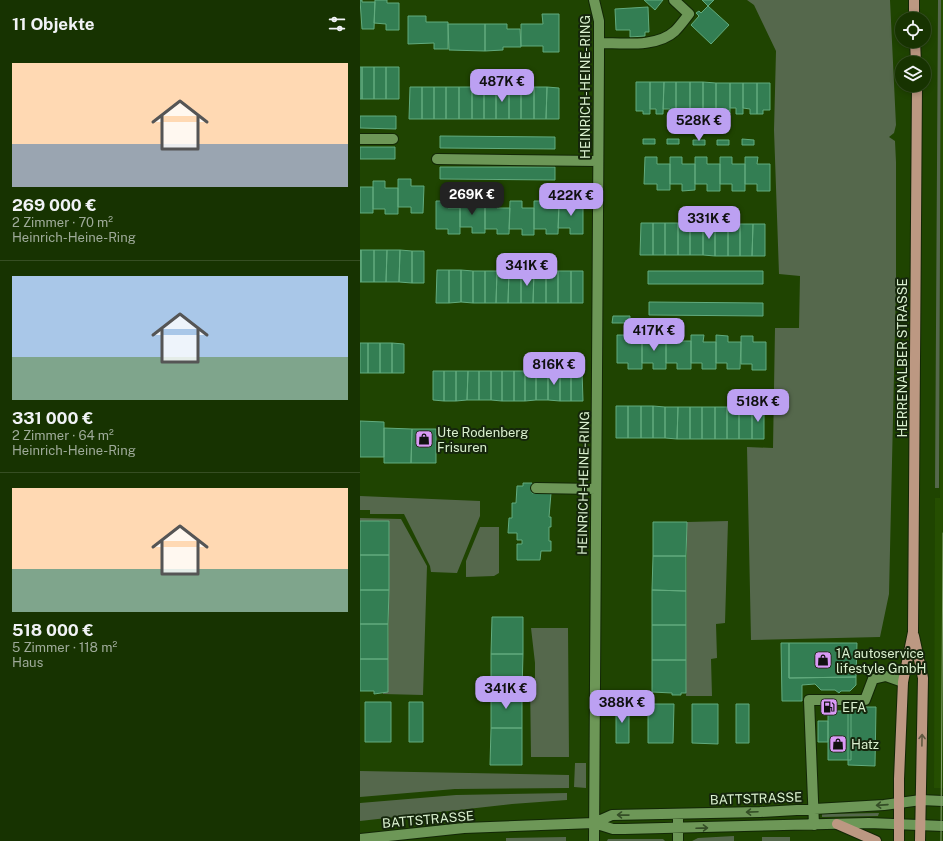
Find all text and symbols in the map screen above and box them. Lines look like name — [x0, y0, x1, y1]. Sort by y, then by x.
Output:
map controls — [895, 12, 931, 92]
button: locate — [895, 12, 931, 48]
icon: filters — [326, 13, 348, 35]
text: 11 Objekte — [12, 14, 95, 34]
street label: HEINRICH-HEINE-RING — [578, 15, 593, 159]
button: layers — [895, 56, 931, 92]
pin: 487K € — [469, 69, 535, 103]
text: 487K € — [479, 74, 525, 89]
icon: home — [144, 89, 216, 161]
pin: 528K € — [666, 108, 732, 142]
text: 528K € — [676, 113, 722, 128]
pin: 269K € — [439, 182, 505, 216]
pin: 422K € — [538, 183, 604, 217]
text: 269K € — [449, 187, 495, 202]
text: 422K € — [548, 188, 594, 203]
text: 269 000 € — [12, 195, 97, 215]
pin: 331K € — [676, 206, 742, 240]
text: 331K € — [687, 211, 731, 226]
text: 2 Zimmer · 70 m² — [12, 215, 113, 230]
text: Heinrich-Heine-Ring — [12, 230, 136, 245]
pin: 341K € — [494, 253, 560, 287]
text: 341K € — [505, 258, 549, 273]
street label: HERRENALBER STRASSE — [895, 279, 910, 437]
icon: home — [144, 302, 216, 374]
pin: 417K € — [621, 318, 687, 352]
text: 417K € — [633, 323, 675, 338]
pin: 816K € — [521, 352, 587, 386]
text: 816K € — [532, 357, 576, 372]
pin: 518K € — [725, 389, 791, 423]
text: 518K € — [736, 394, 780, 409]
text: 331 000 € — [12, 408, 93, 428]
street label: HEINRICH-HEINE-RING — [575, 411, 592, 555]
place label: Ute Rodenberg Frisuren — [437, 425, 528, 455]
text: 2 Zimmer · 64 m² — [12, 428, 114, 443]
shop icon: Ute Rodenberg Frisuren — [414, 429, 434, 449]
text: Heinrich-Heine-Ring — [12, 443, 136, 458]
icon: home — [144, 514, 216, 586]
text: 518 000 € — [12, 620, 94, 640]
text: 5 Zimmer · 118 m² — [12, 640, 117, 655]
place label: 1A autoservice lifestyle GmbH — [836, 646, 926, 676]
shop icon: 1A autoservice lifestyle GmbH — [813, 650, 833, 670]
text: Haus — [12, 655, 43, 670]
pin: 341K € — [473, 676, 539, 710]
text: 341K € — [484, 681, 528, 696]
pin: 388K € — [589, 690, 655, 724]
text: 388K € — [599, 695, 645, 710]
fuel station icon: EFA — [819, 697, 839, 717]
place label: EFA — [842, 700, 866, 715]
shop icon: Hatz — [828, 734, 848, 754]
one-way arrow — [918, 734, 926, 747]
place label: Hatz — [851, 737, 879, 752]
street label: BATTSTRASSE — [710, 789, 802, 808]
one-way arrow — [876, 801, 889, 808]
street label: BATTSTRASSE — [381, 808, 475, 831]
one-way arrow — [746, 808, 759, 816]
one-way arrow — [617, 811, 630, 819]
one-way arrow — [695, 824, 708, 832]

